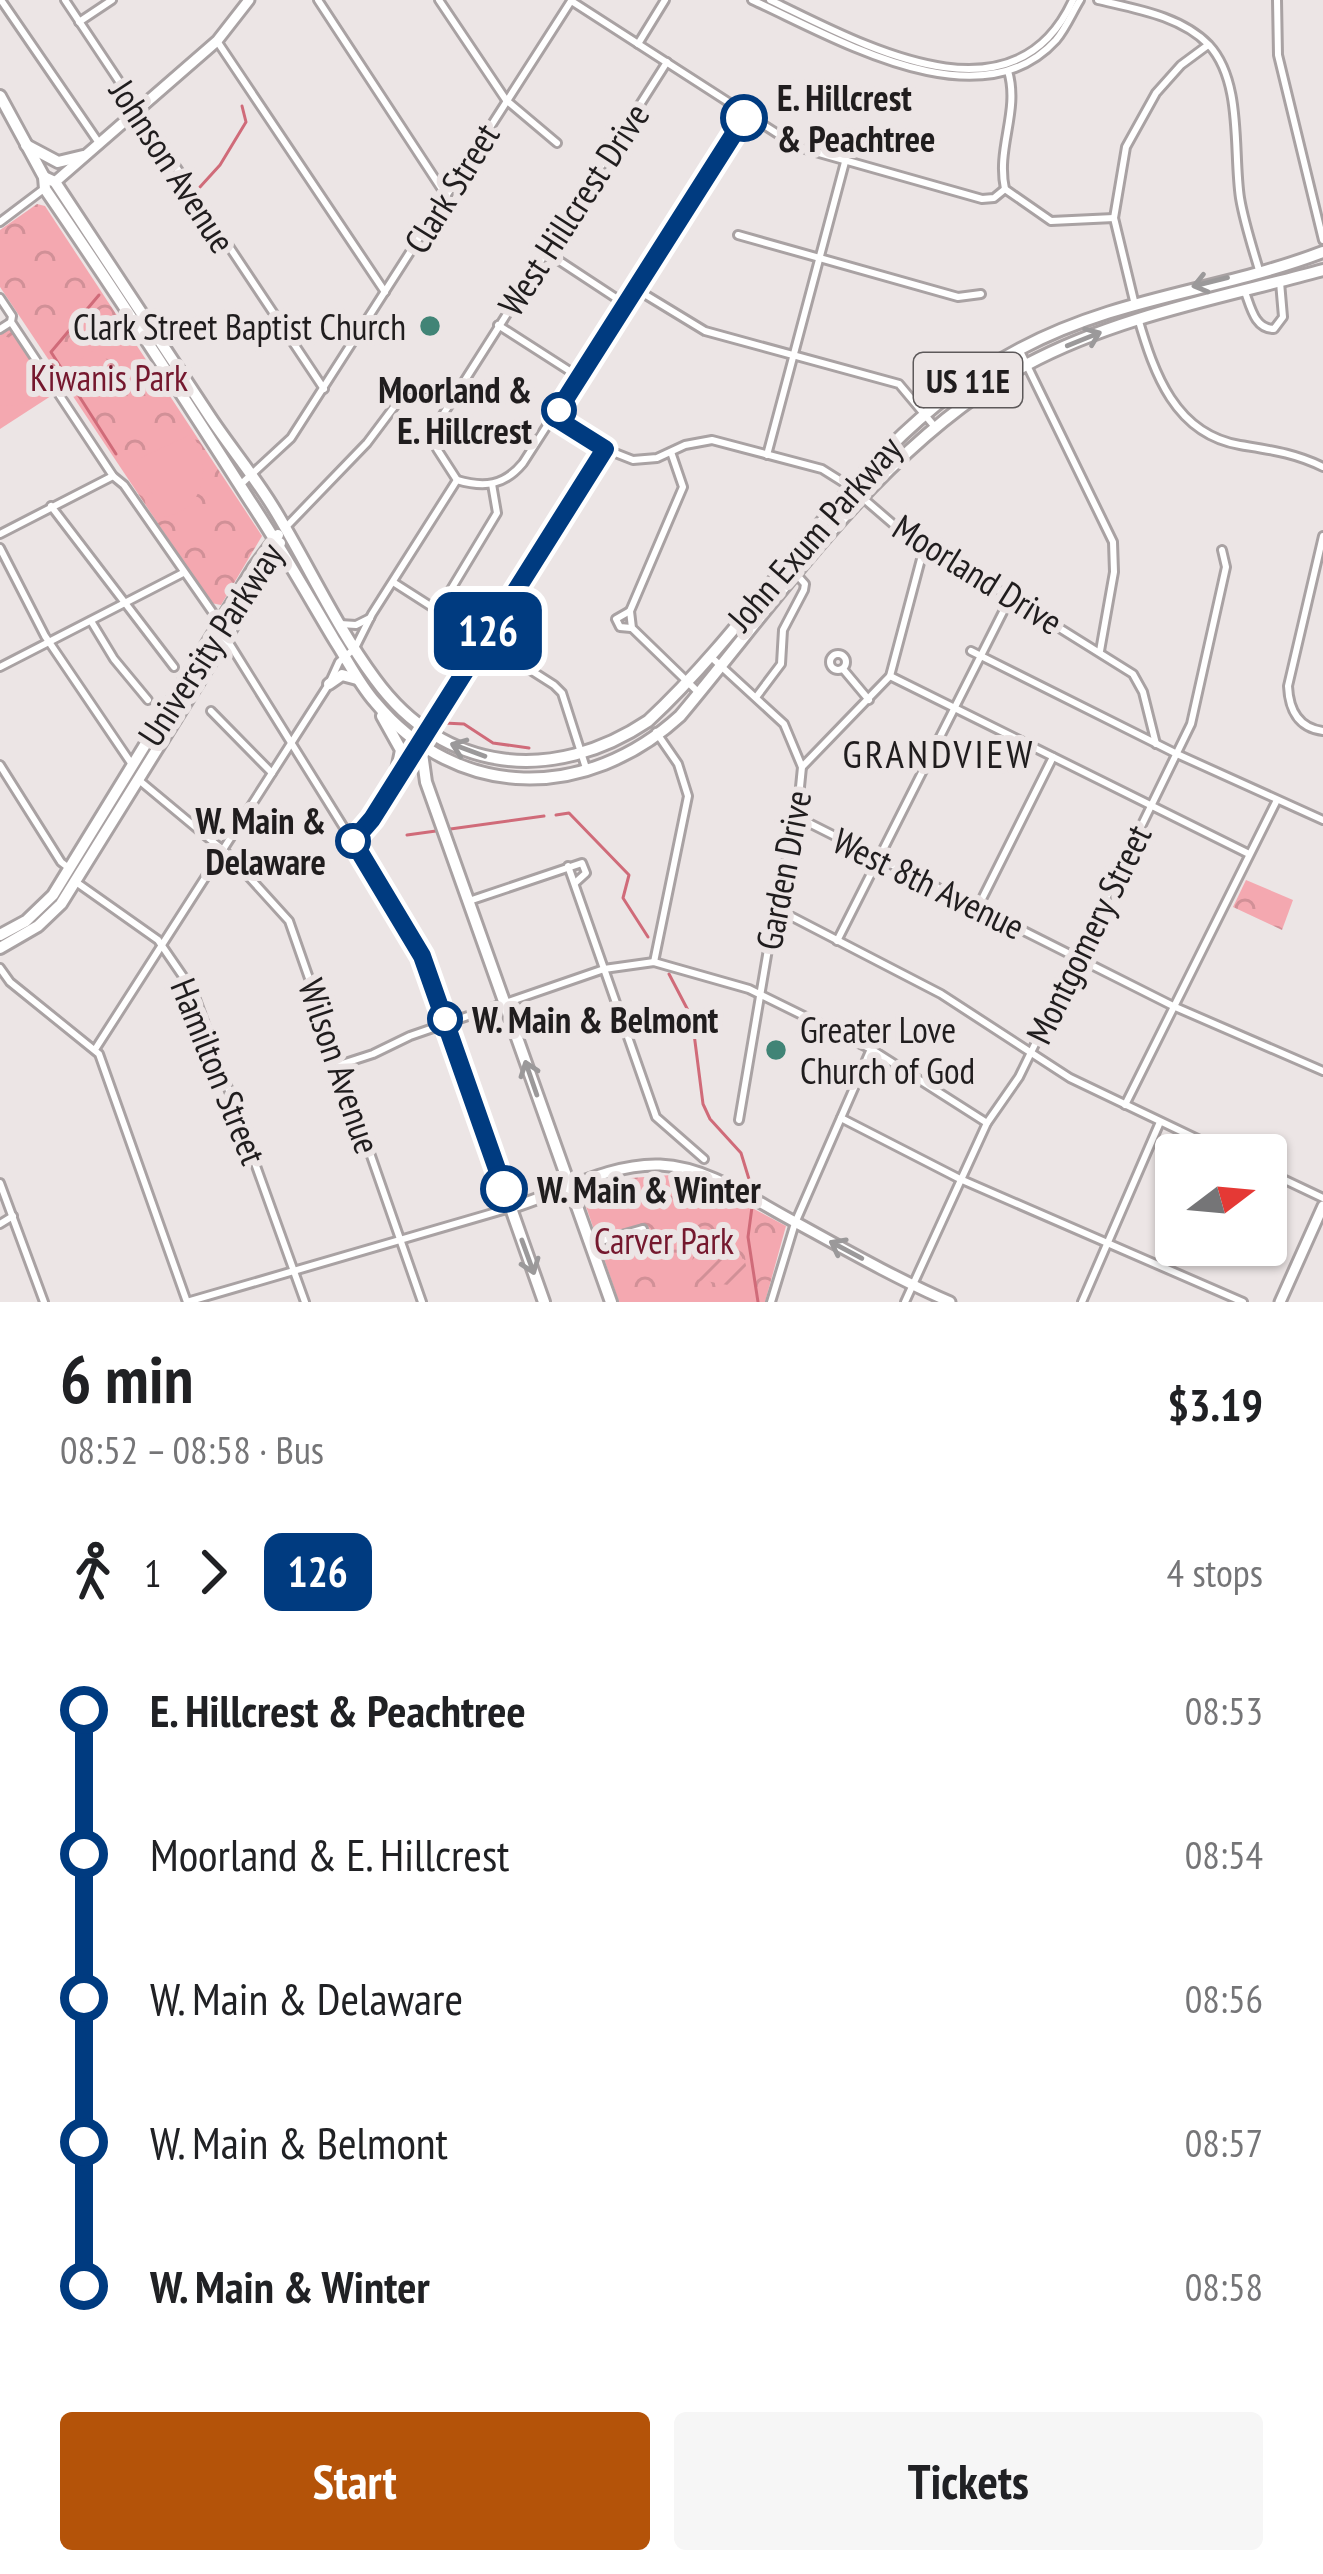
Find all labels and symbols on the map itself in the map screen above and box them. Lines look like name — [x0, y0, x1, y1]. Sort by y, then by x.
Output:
street label: Johnson Avenue — [99, 70, 246, 261]
place label: E. Hillcrest & Peachtree — [777, 74, 936, 162]
street label: West Hillcrest Drive — [487, 94, 659, 324]
marker: E. Hillcrest & Peachtree — [722, 96, 766, 140]
street label: Clark Street — [393, 114, 509, 262]
one-way arrow — [1192, 272, 1230, 294]
place label: Clark Street Baptist Church — [73, 303, 406, 350]
marker: Clark Street Baptist Church — [417, 313, 443, 339]
one-way arrow — [1064, 327, 1101, 349]
road number: US 11E — [914, 353, 1022, 407]
park label: Kiwanis Park — [30, 354, 188, 401]
place label: Moorland & E. Hillcrest — [378, 366, 533, 454]
marker: Moorland & E. Hillcrest — [543, 394, 575, 426]
street label: John Exum Parkway — [716, 425, 912, 641]
street label: Moorland Drive — [885, 503, 1071, 645]
street label: University Parkway — [127, 533, 294, 755]
line badge: 126 — [419, 592, 557, 670]
district label: GRANDVIEW — [842, 728, 1036, 779]
one-way arrow — [451, 738, 488, 759]
street label: Garden Drive — [745, 786, 821, 954]
place label: W. Main & Delaware — [194, 797, 326, 885]
street label: West 8th Avenue — [826, 816, 1032, 950]
street label: Montgomery Street — [1015, 817, 1161, 1051]
marker: W. Main & Delaware — [337, 825, 369, 857]
street label: Hamilton Street — [160, 971, 278, 1171]
street label: Wilson Avenue — [288, 972, 392, 1160]
place label: W. Main & Belmont — [471, 996, 719, 1043]
marker: W. Main & Belmont — [429, 1003, 461, 1035]
place label: Greater Love Church of God — [800, 1006, 975, 1094]
marker: Greater Love Church of God — [763, 1037, 789, 1063]
one-way arrow — [519, 1060, 540, 1097]
north arrow — [1155, 1134, 1287, 1266]
place label: W. Main & Winter — [536, 1166, 761, 1213]
marker: W. Main & Winter — [482, 1167, 526, 1211]
park label: Carver Park — [594, 1217, 734, 1264]
one-way arrow — [518, 1237, 540, 1274]
one-way arrow — [829, 1238, 864, 1261]

